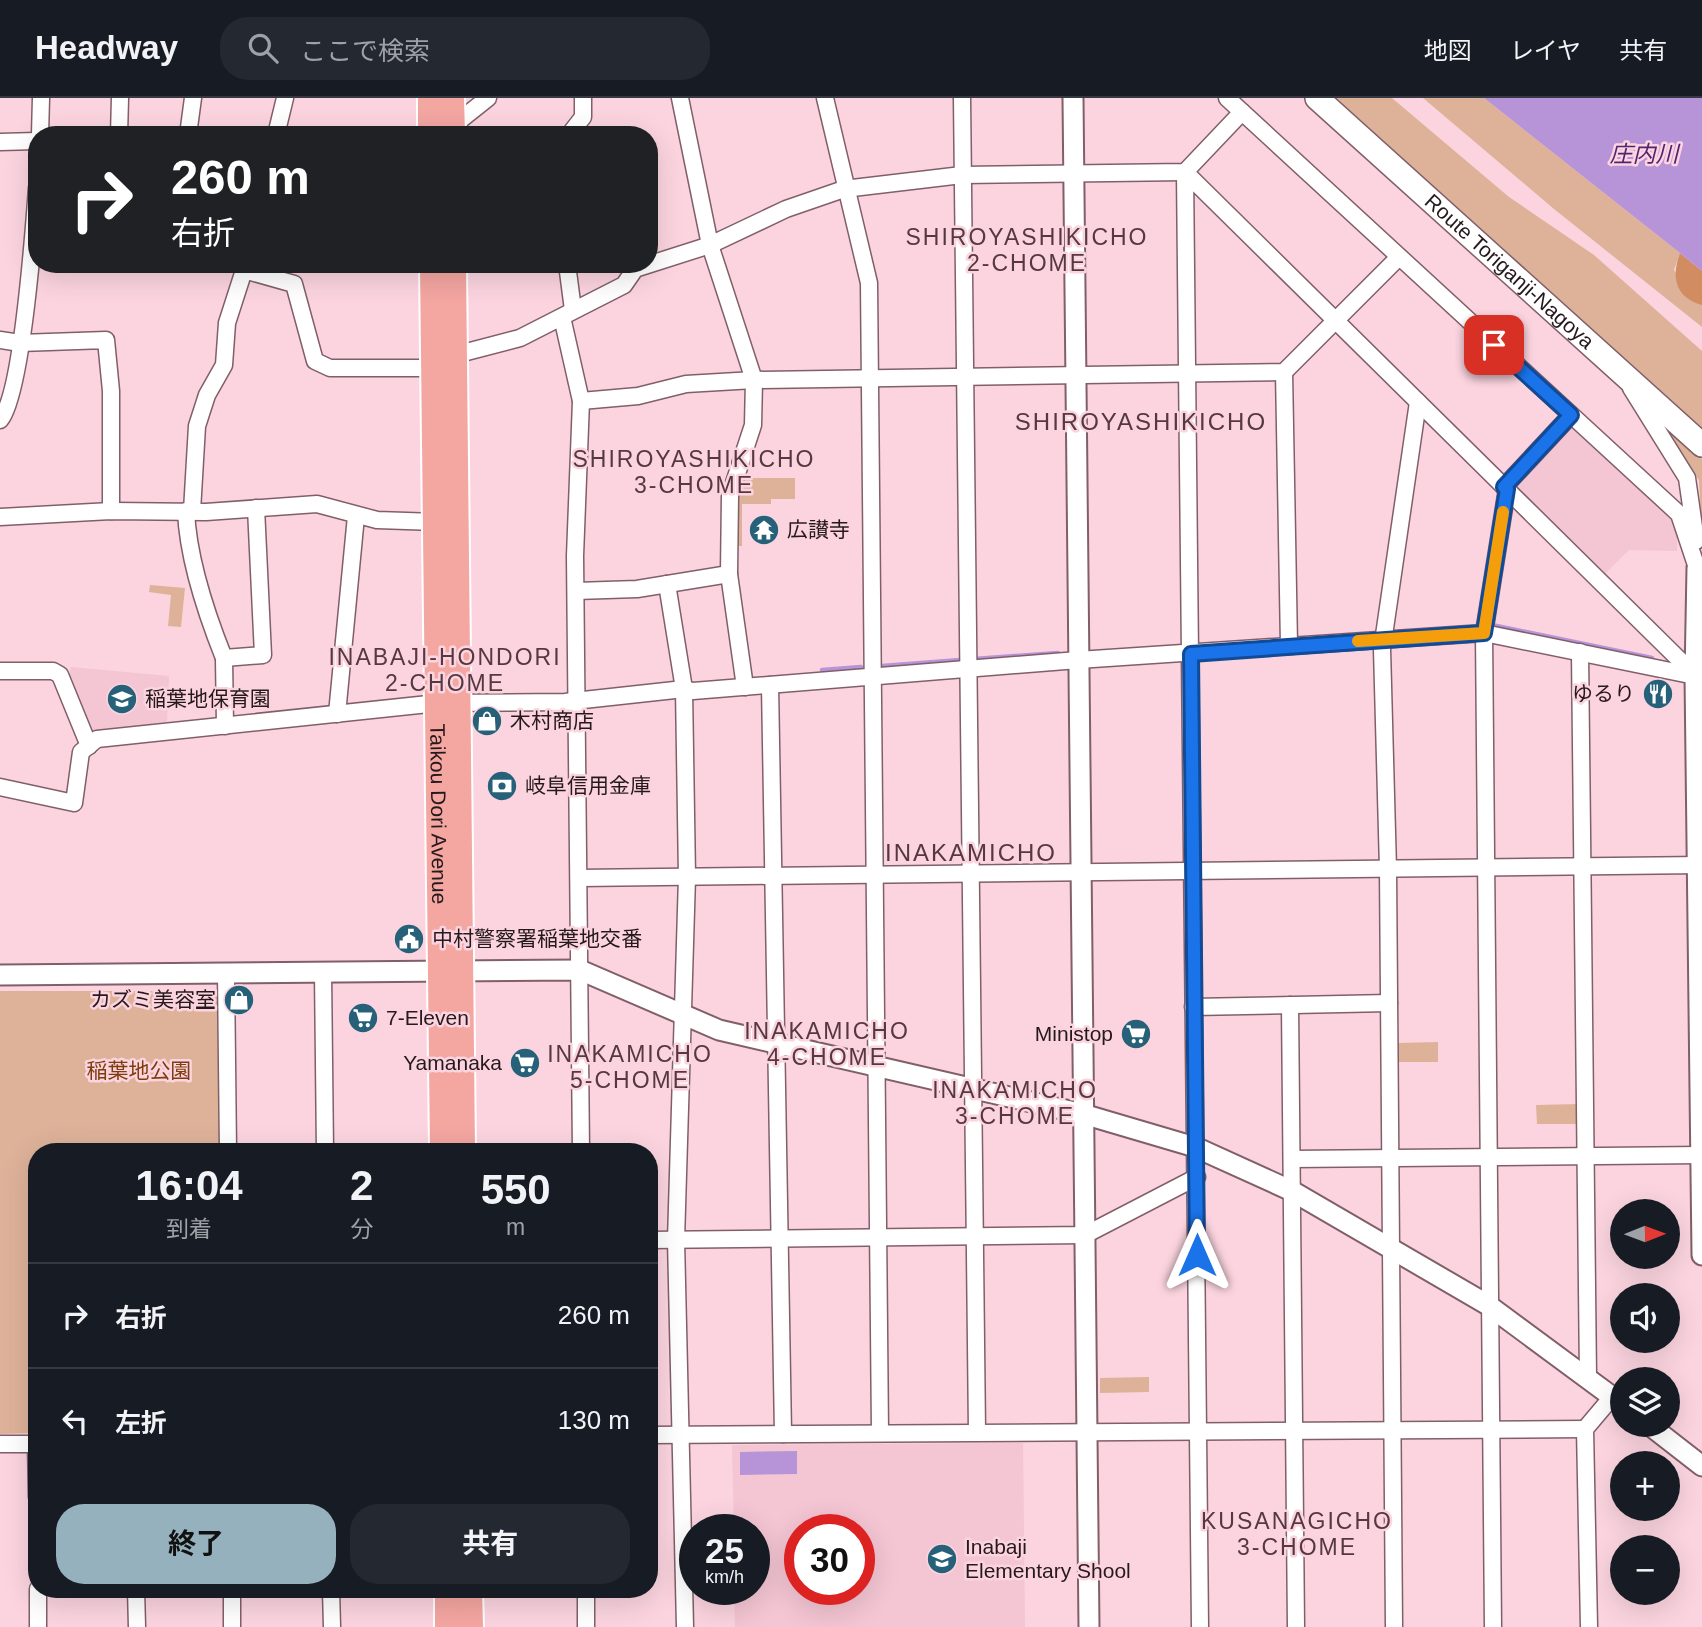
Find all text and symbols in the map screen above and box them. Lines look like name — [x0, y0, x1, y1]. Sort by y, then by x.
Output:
search box — [220, 17, 710, 80]
text: Headway — [35, 29, 178, 66]
icon: search — [244, 29, 282, 67]
text: ここで検索 — [300, 36, 430, 66]
text: 地図 — [1424, 37, 1472, 64]
text: レイヤ — [1510, 37, 1581, 64]
text: 共有 — [1619, 37, 1667, 64]
water label: 庄内川 — [1610, 141, 1682, 167]
text: 260 m — [171, 150, 310, 204]
icon: right — [56, 154, 147, 245]
street label: Route Toriganji-Nagoya — [1421, 189, 1599, 353]
text: 右折 — [171, 215, 235, 251]
district label: SHIROYASHIKICHO 2-CHOME — [906, 224, 1149, 276]
pin — [1464, 315, 1524, 375]
icon: arrive — [1475, 326, 1513, 364]
district label: SHIROYASHIKICHO — [1015, 408, 1267, 435]
district label: SHIROYASHIKICHO 3-CHOME — [573, 446, 816, 498]
temple icon: 広讃寺 — [747, 513, 781, 547]
place label: 広讃寺 — [787, 518, 850, 541]
district label: INABAJI-HONDORI 2-CHOME — [328, 644, 562, 696]
restaurant icon: ゆるり — [1641, 677, 1675, 711]
school or university icon: 稲葉地保育園 — [105, 682, 139, 716]
place label: ゆるり — [1572, 682, 1635, 705]
place label: 稲葉地保育園 — [145, 687, 271, 710]
shop icon: 木村商店 — [470, 704, 504, 738]
place label: 木村商店 — [510, 709, 594, 732]
street label: Taikou Dori Avenue — [426, 723, 451, 904]
bank icon: 岐阜信用金庫 — [485, 769, 519, 803]
place label: 岐阜信用金庫 — [525, 774, 651, 797]
district label: INAKAMICHO — [885, 839, 1057, 866]
public building icon: 中村警察署稲葉地交番 — [392, 922, 426, 956]
place label: 中村警察署稲葉地交番 — [432, 927, 642, 950]
shop icon: カズミ美容室 — [222, 983, 256, 1017]
place label: カズミ美容室 — [90, 988, 216, 1011]
supermarket icon: 7-Eleven — [346, 1001, 380, 1035]
place label: 7-Eleven — [386, 1006, 469, 1029]
supermarket icon: Ministop — [1119, 1017, 1153, 1051]
district label: INAKAMICHO 4-CHOME — [744, 1018, 910, 1070]
place label: Ministop — [1035, 1022, 1113, 1045]
district label: INAKAMICHO 5-CHOME — [547, 1041, 713, 1093]
supermarket icon: Yamanaka — [508, 1046, 542, 1080]
place label: Yamanaka — [403, 1051, 502, 1074]
park label: 稲葉地公園 — [87, 1059, 192, 1082]
district label: INAKAMICHO 3-CHOME — [932, 1077, 1098, 1129]
text: 16:04 — [135, 1162, 243, 1209]
text: 2 — [350, 1162, 373, 1209]
text: 550 — [481, 1166, 551, 1213]
north arrow — [1610, 1199, 1680, 1269]
map controls — [1610, 1199, 1680, 1605]
text: m — [506, 1214, 525, 1240]
text: 到着 — [166, 1216, 212, 1242]
text: 分 — [350, 1216, 373, 1242]
position arrow — [1160, 1218, 1234, 1292]
button: sound — [1610, 1283, 1680, 1353]
icon: right — [56, 1297, 94, 1335]
text: 260 m — [558, 1300, 630, 1330]
text: 右折 — [115, 1303, 167, 1333]
button: layers — [1610, 1367, 1680, 1437]
icon: left — [56, 1402, 94, 1440]
text: 130 m — [558, 1405, 630, 1435]
text: 左折 — [115, 1408, 167, 1438]
button: + — [1610, 1451, 1680, 1521]
button: 終了 — [56, 1504, 336, 1584]
button: 共有 — [350, 1504, 630, 1584]
district label: KUSANAGICHO 3-CHOME — [1201, 1508, 1393, 1560]
speed limit sign: 30 — [784, 1514, 875, 1605]
text: 25 — [705, 1531, 744, 1570]
place label: Inabaji Elementary Shool — [965, 1535, 1131, 1582]
button: − — [1610, 1535, 1680, 1605]
school or university icon: Inabaji Elementary Shool — [925, 1542, 959, 1576]
text: km/h — [705, 1567, 744, 1587]

